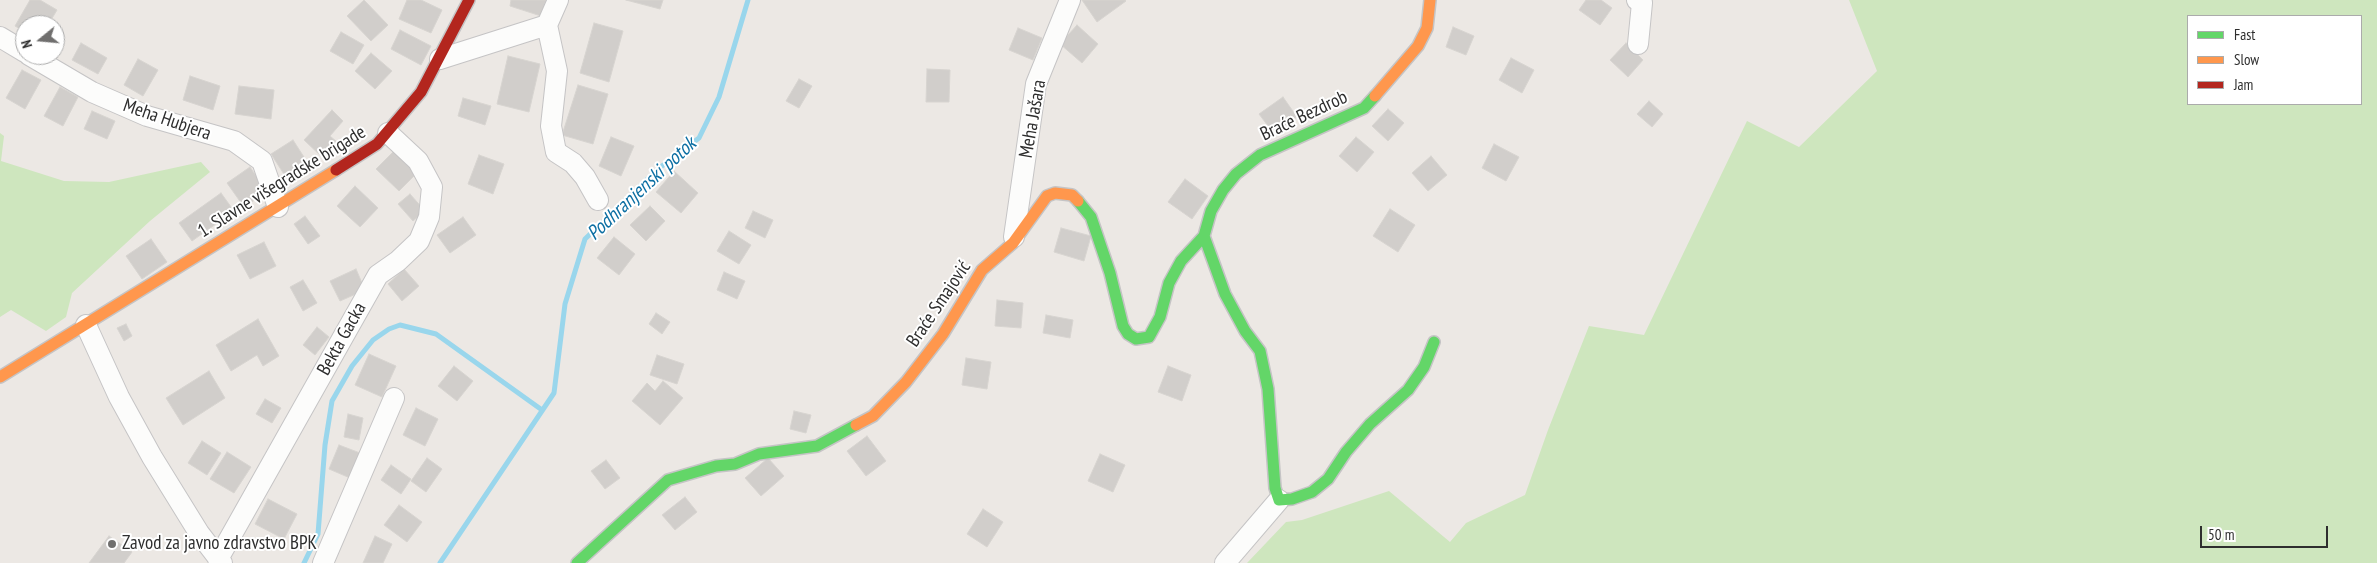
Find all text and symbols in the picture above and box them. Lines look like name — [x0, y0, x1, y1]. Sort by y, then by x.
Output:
north arrow — [15, 15, 65, 65]
legend — [2187, 15, 2362, 105]
text: Fast — [2234, 25, 2255, 44]
text: N — [17, 38, 36, 50]
text: Slow — [2234, 50, 2259, 69]
text: Jam — [2234, 75, 2253, 94]
street label: Meha Jašara — [1015, 78, 1051, 160]
street label: Braće Bezdrob — [1257, 86, 1351, 146]
street label: Meha Hubjera — [120, 94, 214, 146]
street label: 1. Slavne višegradske brigade — [194, 121, 370, 243]
water label: Podhranjenski potok — [583, 132, 701, 246]
street label: Braće Smajović — [902, 257, 976, 351]
street label: Bekta Gacka — [313, 299, 371, 379]
scale bar — [2202, 516, 2330, 548]
text: 50 m — [2208, 525, 2234, 544]
place label: Zavod za javno zdravstvo BPK — [122, 533, 317, 555]
marker: Zavod za javno zdravstvo BPK — [106, 538, 118, 550]

